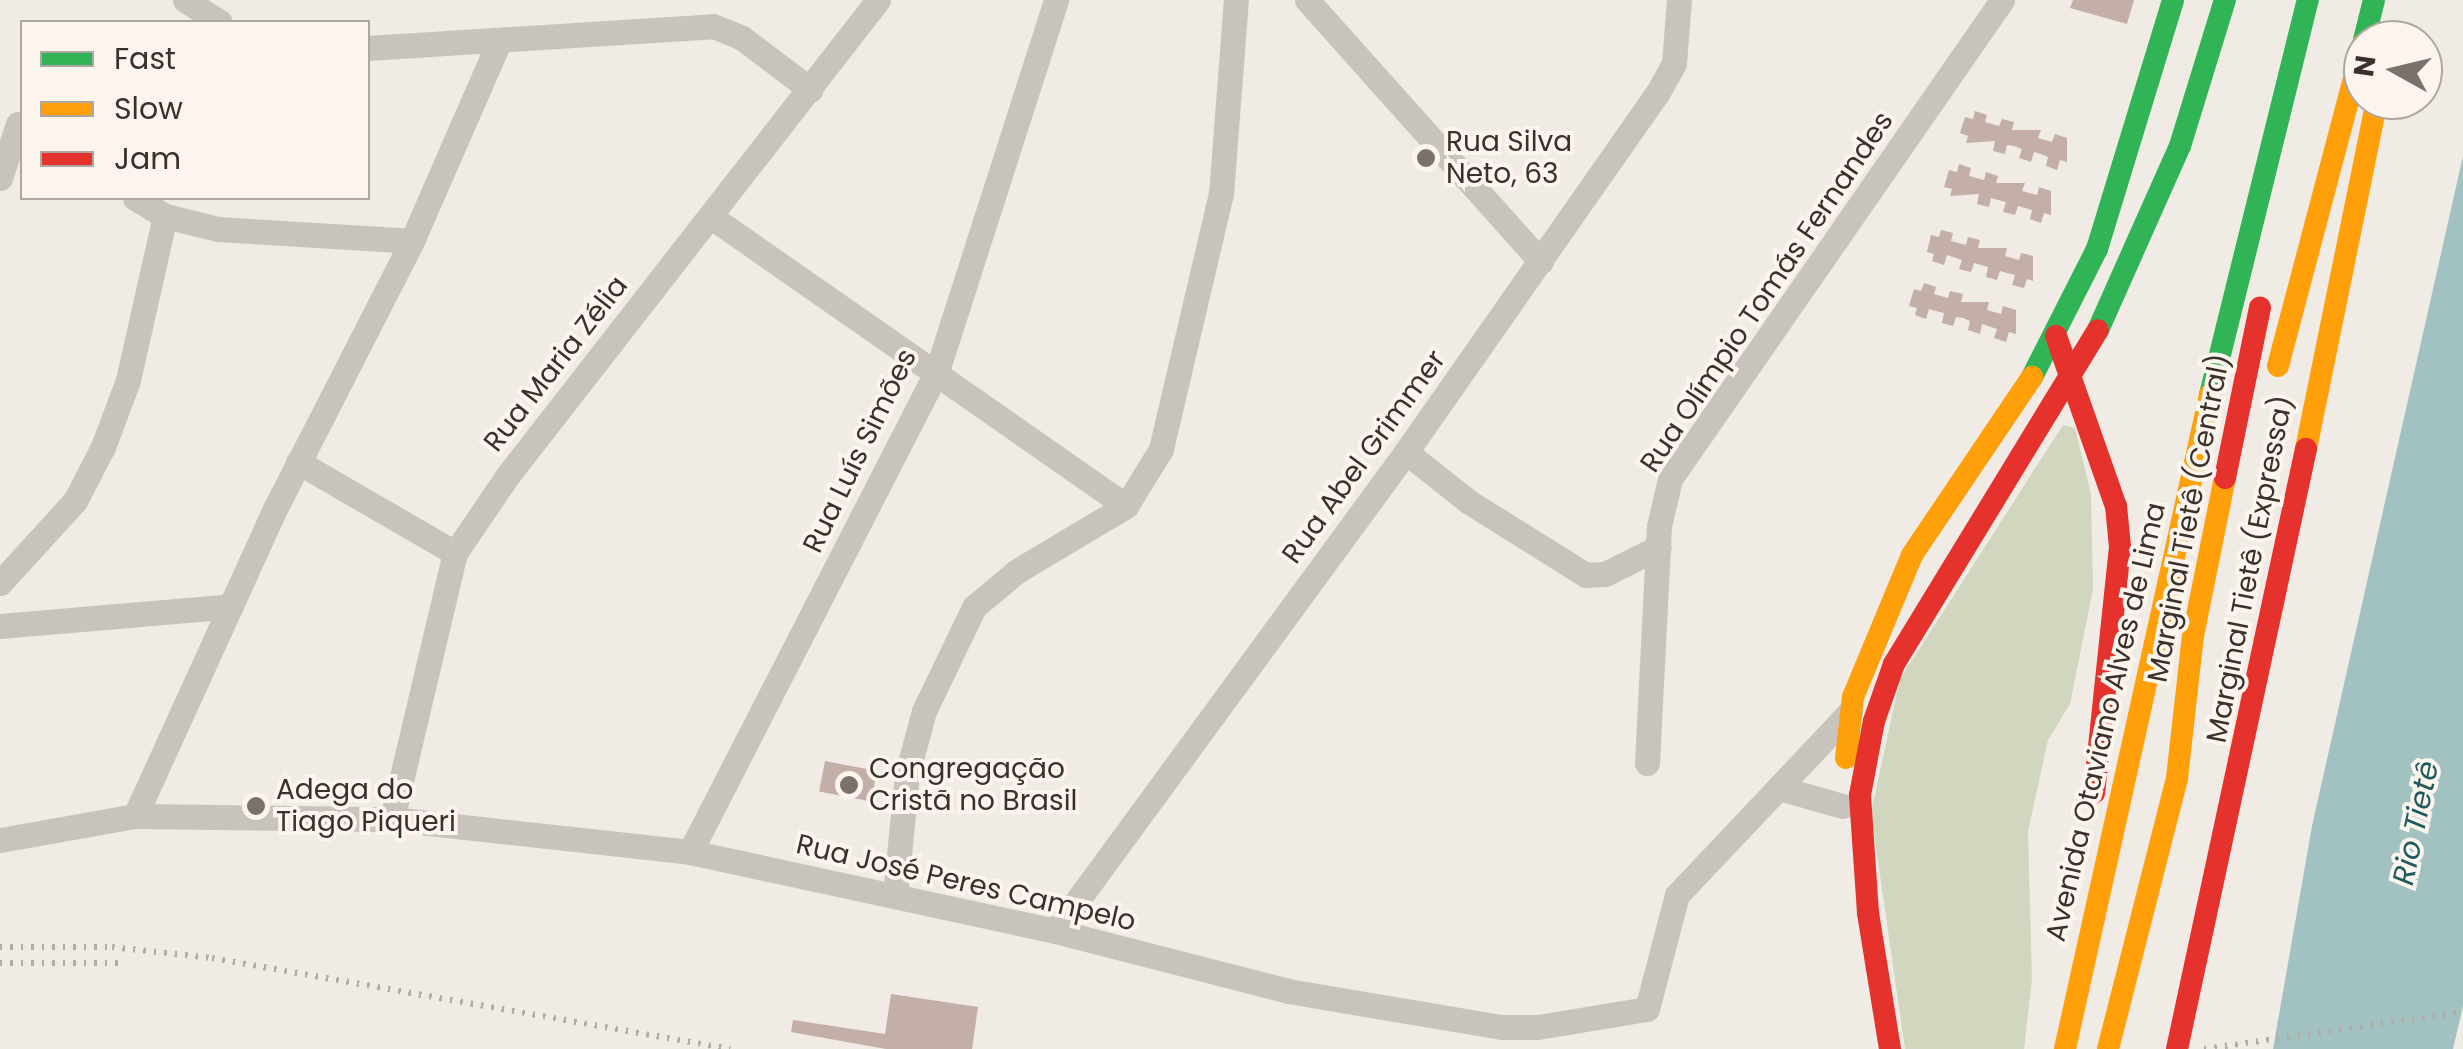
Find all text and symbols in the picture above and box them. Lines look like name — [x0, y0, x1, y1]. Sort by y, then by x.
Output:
legend — [20, 20, 370, 200]
north arrow — [2343, 20, 2443, 120]
text: Fast — [114, 37, 176, 80]
text: N — [2344, 53, 2386, 79]
text: Slow — [114, 87, 183, 130]
street label: Rua Olímpio Tomás Fernandes — [1633, 105, 1901, 479]
place label: Rua Silva Neto, 63 — [1446, 125, 1572, 191]
text: Jam — [114, 137, 181, 180]
marker: Rua Silva Neto, 63 — [1415, 147, 1437, 169]
street label: Rua Maria Zélia — [477, 270, 635, 458]
street label: Rua Luís Simões — [796, 344, 924, 558]
street label: Rua Abel Grimmer — [1275, 344, 1453, 570]
street label: Marginal Tietê (Central) — [2141, 351, 2237, 685]
street label: Marginal Tietê (Expressa) — [2200, 393, 2300, 745]
street label: Avenida Otaviano Alves de Lima — [2039, 499, 2173, 945]
place label: Congregação Cristã no Brasil — [869, 752, 1077, 818]
water label: Rio Tietê — [2385, 758, 2447, 888]
place label: Adega do Tiago Piqueri — [276, 773, 456, 839]
marker: Congregação Cristã no Brasil — [838, 774, 860, 796]
marker: Adega do Tiago Piqueri — [245, 795, 267, 817]
street label: Rua José Peres Campelo — [793, 828, 1139, 938]

